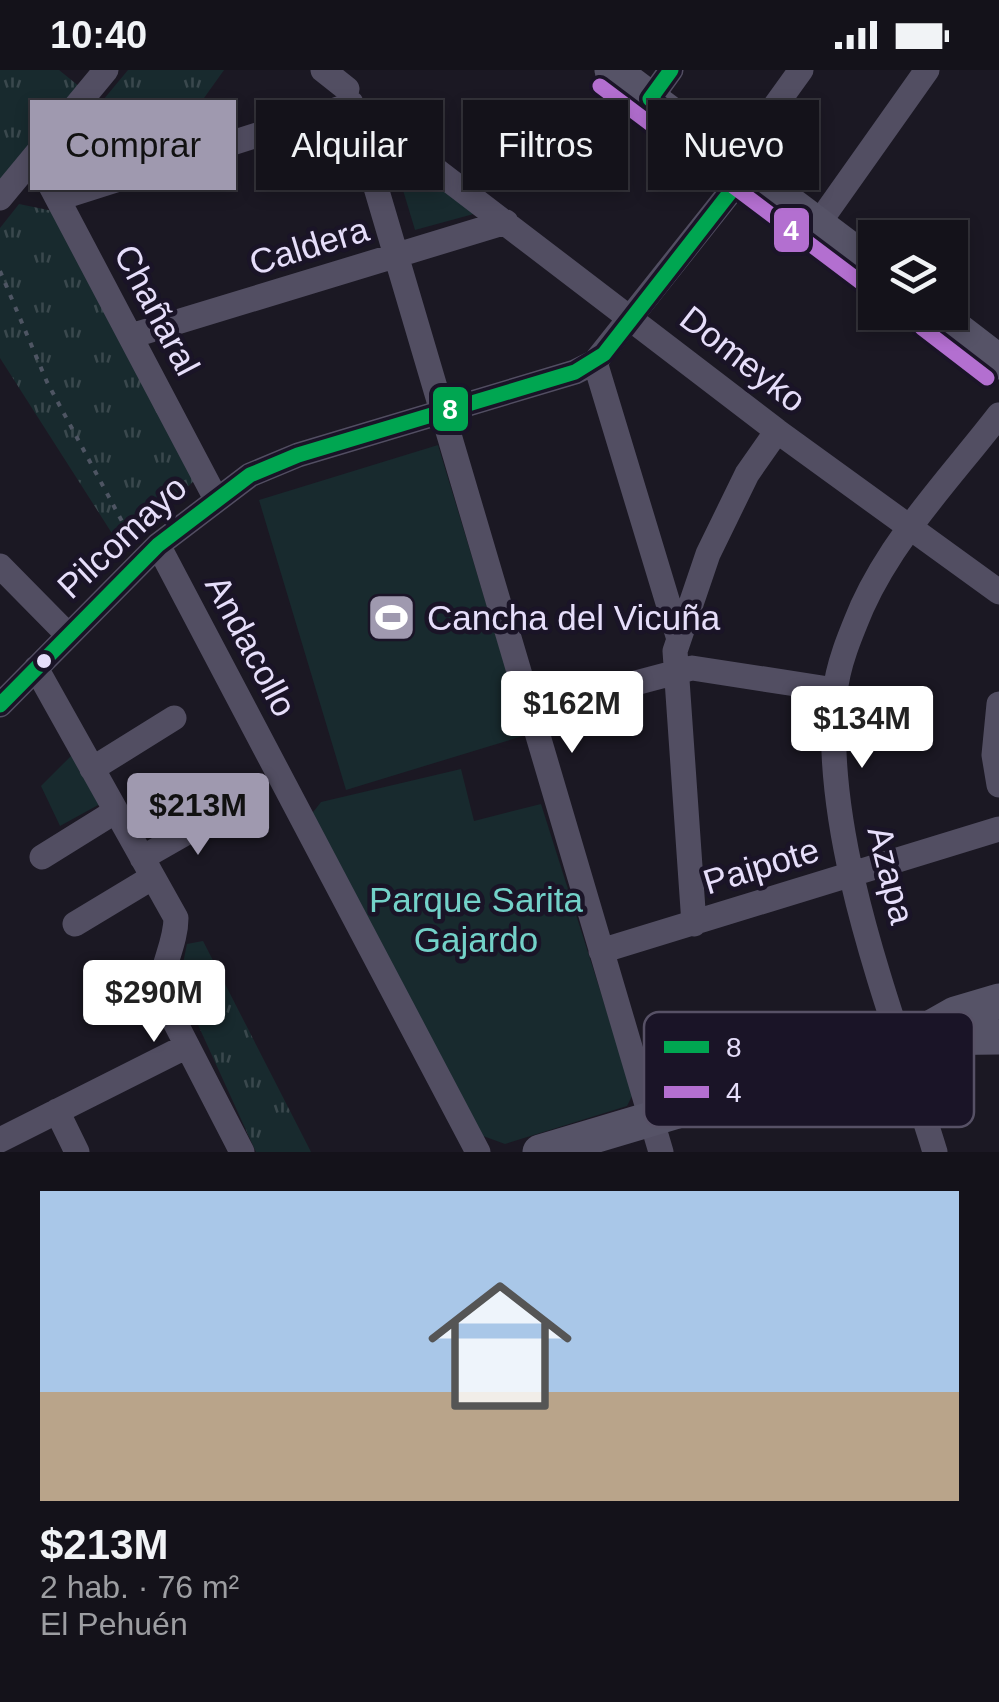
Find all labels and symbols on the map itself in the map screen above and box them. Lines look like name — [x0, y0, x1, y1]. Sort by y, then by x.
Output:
line badge: 4 — [772, 206, 811, 254]
street label: Caldera — [245, 209, 374, 282]
text: 4 — [783, 215, 799, 246]
street label: Chañaral — [107, 238, 208, 382]
street label: Domeyko — [673, 298, 814, 419]
line badge: 8 — [431, 385, 470, 433]
text: 8 — [442, 394, 458, 425]
street label: Pilcomayo — [49, 467, 194, 606]
street label: Andacollo — [198, 569, 305, 723]
sports icon: Cancha del Vicuña — [366, 592, 418, 644]
place label: Cancha del Vicuña — [427, 598, 721, 637]
unlabelled marker — [34, 651, 54, 671]
pin: $162M — [502, 671, 642, 756]
pin: $134M — [792, 686, 932, 771]
pin: $213M — [128, 773, 268, 858]
street label: Azapa — [861, 822, 923, 928]
street label: Paipote — [698, 830, 823, 902]
park label: Parque Sarita Gajardo — [369, 880, 584, 959]
pin: $290M — [84, 960, 224, 1045]
legend — [644, 1012, 974, 1127]
text: 8 — [726, 1032, 742, 1063]
text: 4 — [726, 1077, 742, 1108]

